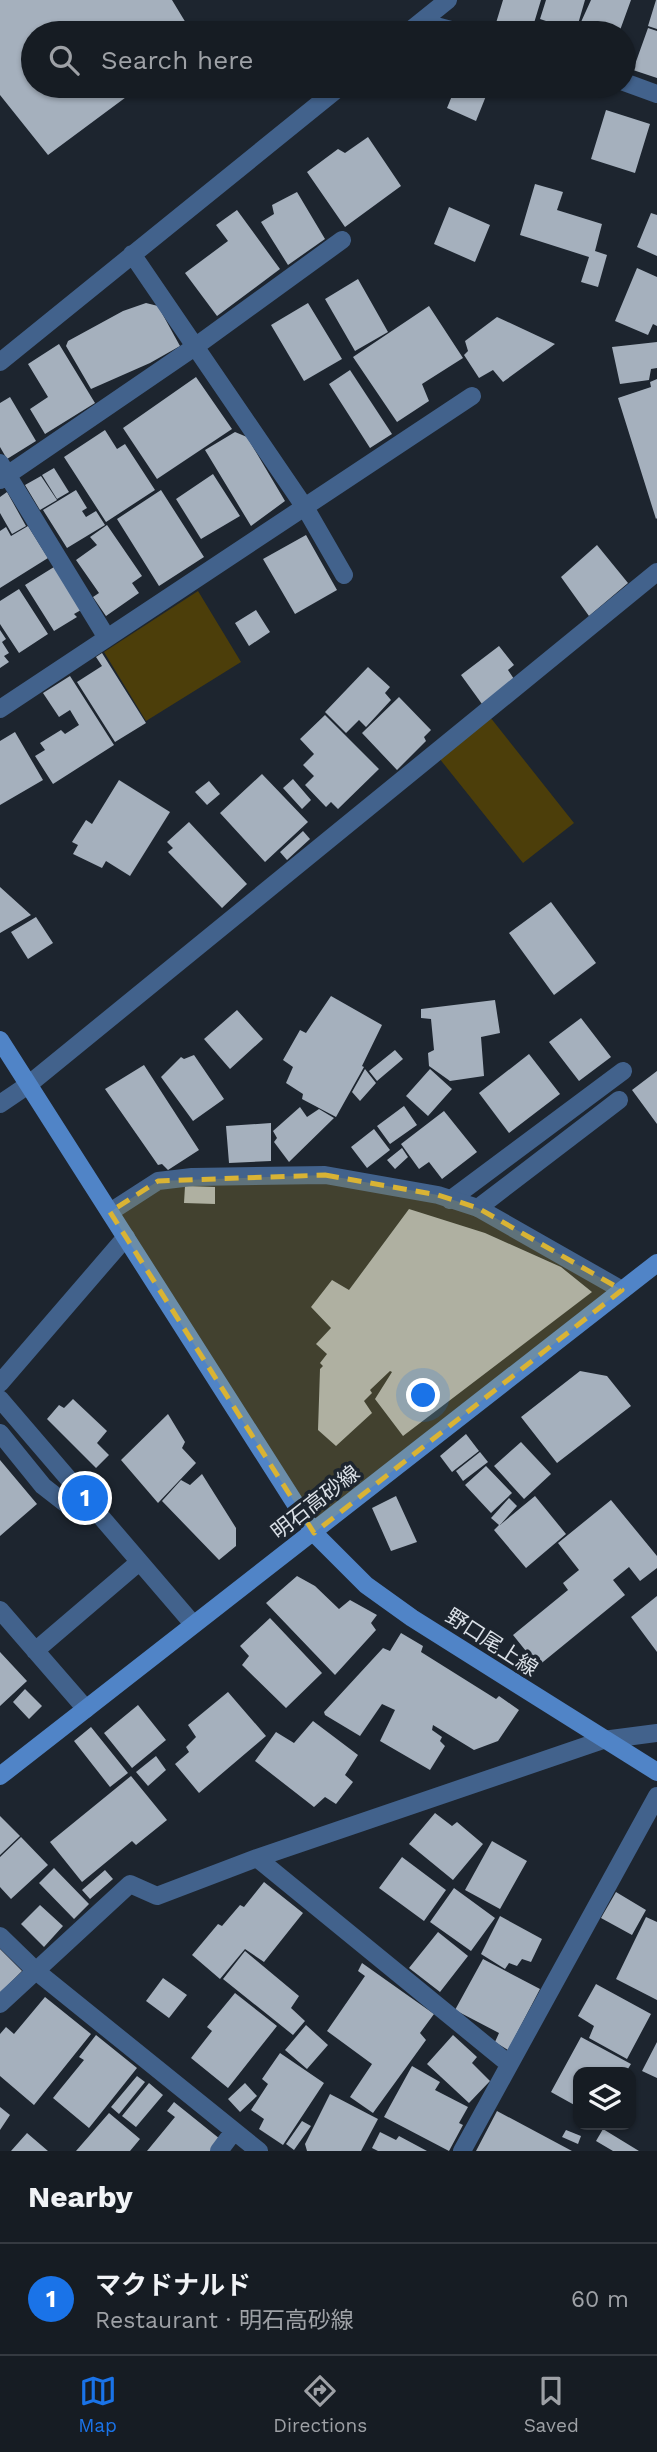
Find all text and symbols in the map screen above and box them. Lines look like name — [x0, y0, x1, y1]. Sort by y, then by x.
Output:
search box — [21, 21, 636, 98]
icon: search — [45, 41, 83, 79]
text: Search here — [101, 45, 253, 75]
your location — [406, 1378, 440, 1412]
street label: 明石高砂線 — [266, 1460, 364, 1544]
pin: 1 — [62, 1472, 108, 1524]
street label: 野口尾上線 — [441, 1603, 543, 1681]
map controls — [573, 2067, 636, 2130]
button: layers — [573, 2067, 636, 2130]
text: Nearby — [28, 2179, 133, 2214]
text: マクドナルド — [95, 2270, 251, 2300]
text: 1 — [46, 2286, 56, 2313]
text: 60 m — [571, 2286, 629, 2313]
text: Restaurant · 明石高砂線 — [95, 2307, 354, 2334]
tab: Map — [78, 2372, 117, 2437]
tab: Directions — [273, 2372, 367, 2437]
tab: Saved — [524, 2372, 579, 2437]

